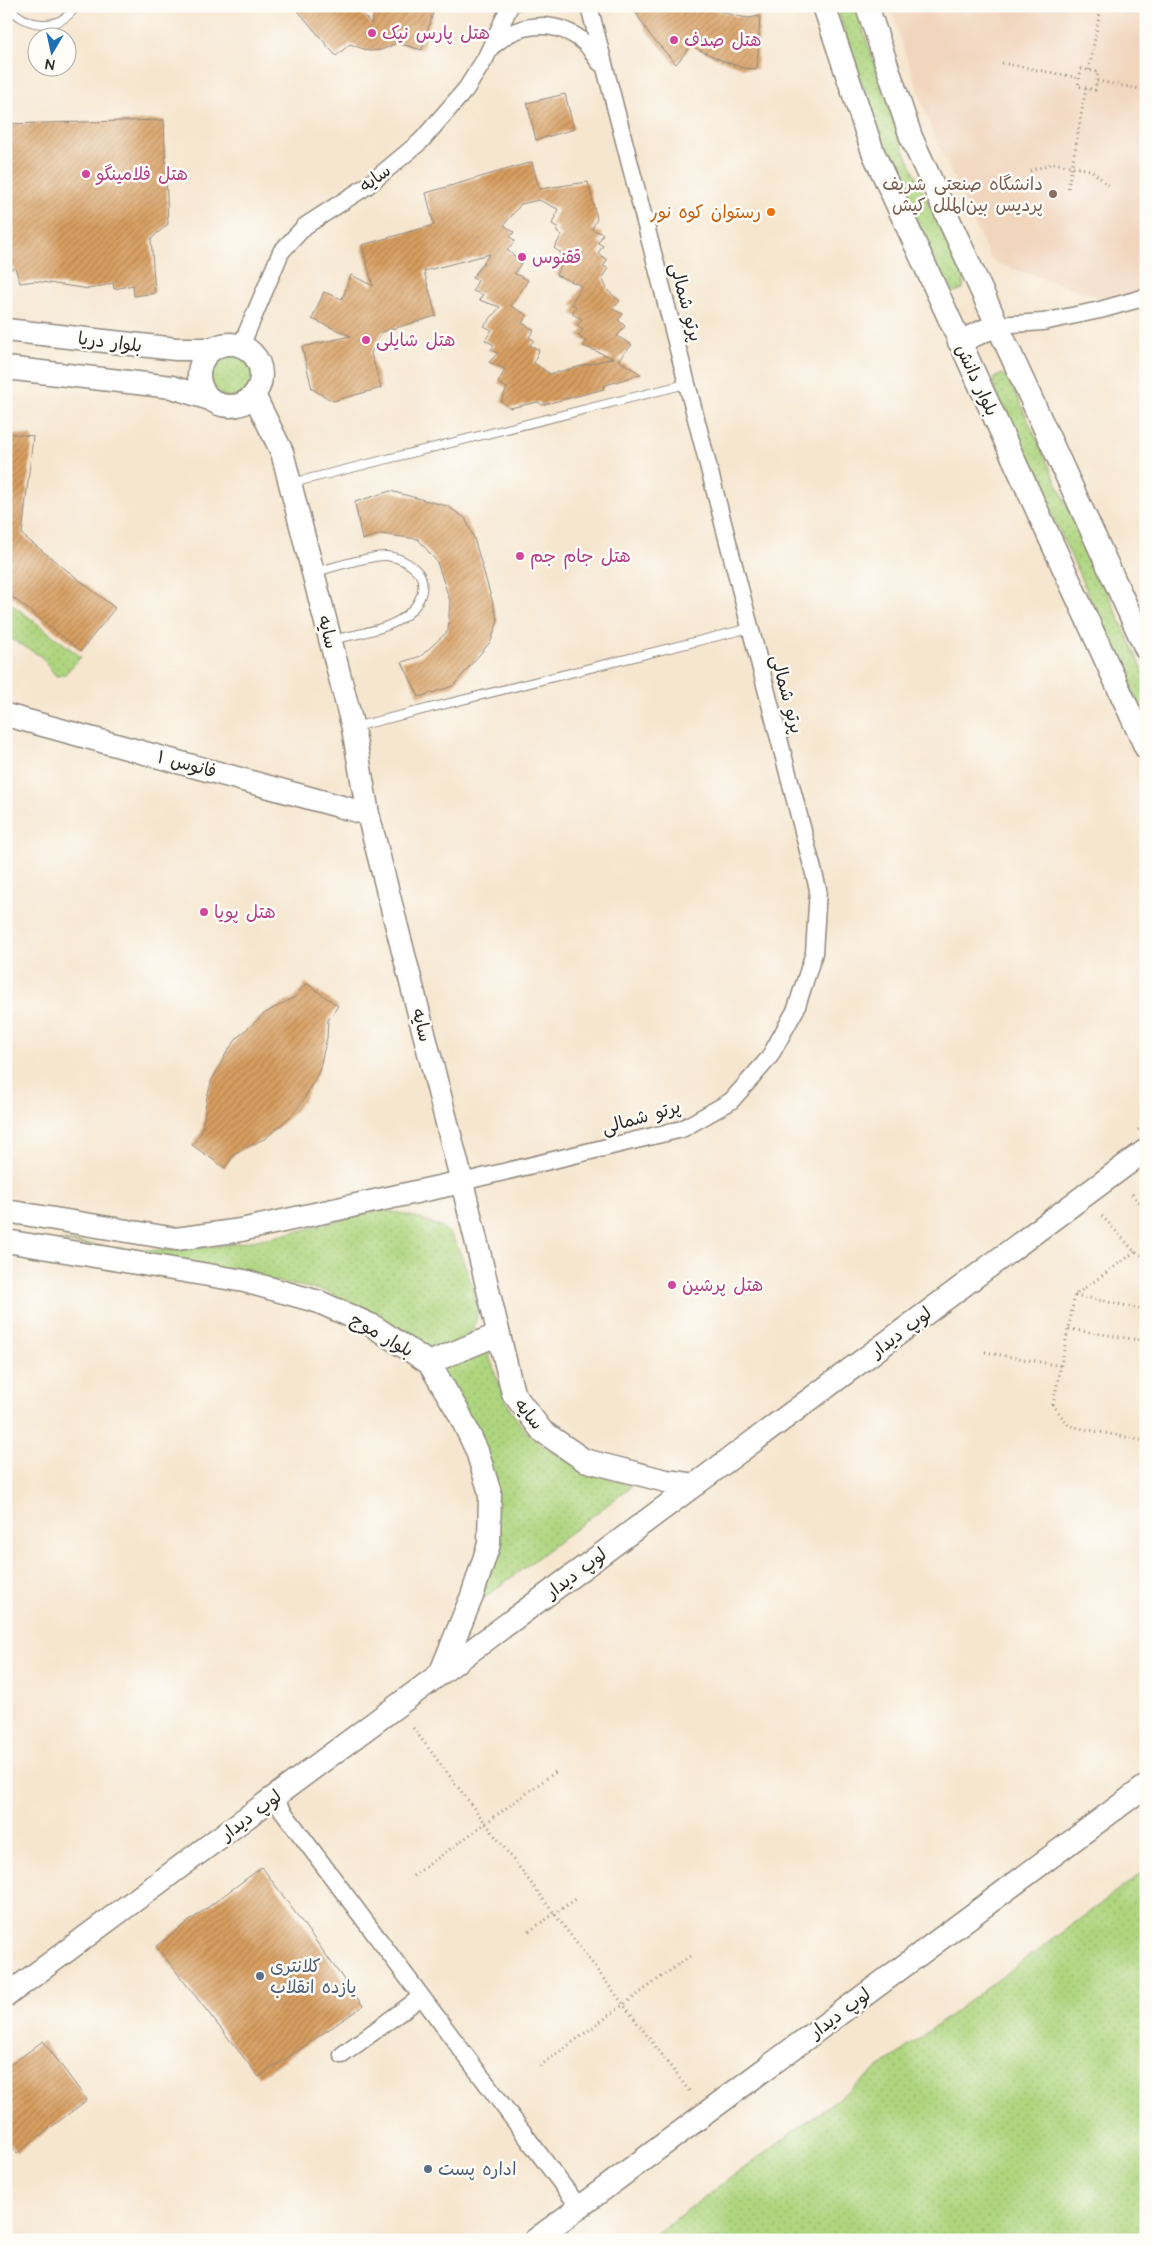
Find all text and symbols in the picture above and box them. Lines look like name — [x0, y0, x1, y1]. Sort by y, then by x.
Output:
place label: هتل پارس نیک — [382, 21, 490, 46]
marker: هتل پارس نیک — [366, 27, 378, 39]
north arrow — [28, 28, 78, 78]
place label: هتل صدف — [684, 28, 762, 53]
marker: هتل صدف — [668, 34, 680, 46]
text: N — [44, 53, 56, 74]
street label: سایه — [354, 158, 396, 198]
place label: هتل فلامینگو — [95, 162, 188, 187]
marker: هتل فلامینگو — [80, 168, 92, 180]
place label: دانشگاه صنعتی شریف پردیس بین‌الملل کیش — [882, 172, 1043, 218]
marker: دانشگاه صنعتی شریف پردیس بین‌الملل کیش — [1047, 188, 1059, 200]
place label: رستوان کوه نور — [649, 200, 761, 225]
marker: رستوان کوه نور — [765, 206, 777, 218]
place label: ققنوس — [532, 245, 581, 270]
marker: ققنوس — [516, 251, 528, 263]
street label: پرتو شمالی — [663, 260, 708, 344]
street label: بلوار دریا — [76, 326, 143, 359]
place label: هتل شایلی — [376, 328, 455, 353]
marker: هتل شایلی — [360, 334, 372, 346]
street label: بلوار دانش — [949, 340, 1004, 420]
place label: هتل جام جم — [530, 544, 631, 570]
marker: هتل جام جم — [514, 550, 526, 562]
street label: سایه — [311, 613, 344, 651]
street label: پرتو شمالی — [764, 652, 809, 736]
street label: فانوس ۱ — [155, 745, 219, 784]
place label: هتل پویا — [214, 900, 276, 925]
marker: هتل پویا — [198, 906, 210, 918]
street label: سایه — [405, 1006, 438, 1044]
street label: پرتو شمالی — [599, 1094, 683, 1141]
place label: هتل پرشین — [682, 1273, 763, 1298]
marker: هتل پرشین — [666, 1279, 678, 1291]
street label: لوپ دیدار — [864, 1301, 937, 1365]
street label: بلوار موج — [346, 1307, 418, 1364]
street label: سایه — [508, 1393, 549, 1435]
street label: لوپ دیدار — [539, 1542, 612, 1606]
street label: لوپ دیدار — [214, 1784, 287, 1848]
place label: کلانتری یازده انقلاب — [270, 1954, 356, 2000]
marker: کلانتری یازده انقلاب — [254, 1970, 266, 1982]
street label: لوپ دیدار — [803, 1982, 876, 2046]
place label: اداره پست — [438, 2157, 517, 2182]
marker: اداره پست — [422, 2163, 434, 2175]

